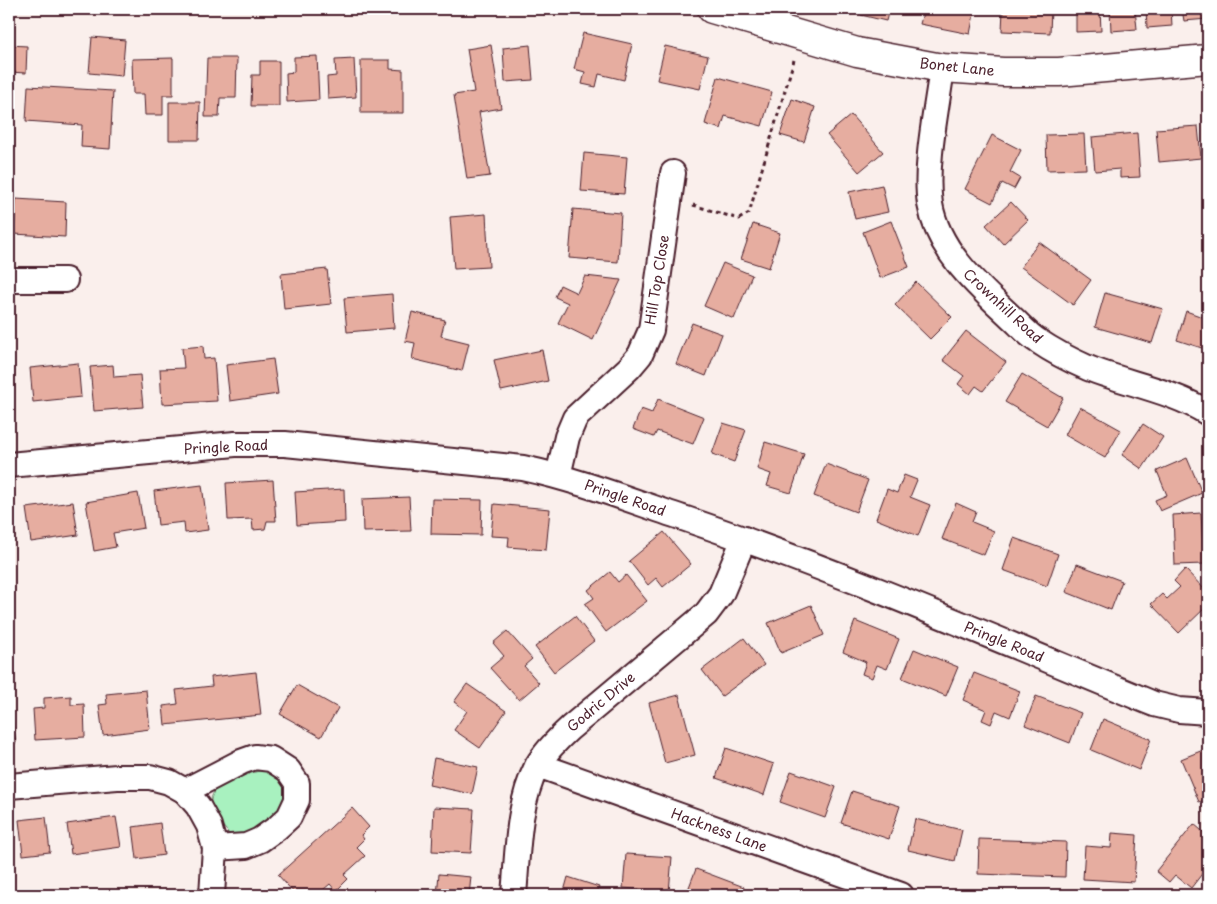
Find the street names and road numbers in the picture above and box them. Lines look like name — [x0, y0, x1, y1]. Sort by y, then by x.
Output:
street label: Bonet Lane — [918, 52, 996, 81]
street label: Hill Top Close — [639, 233, 674, 326]
street label: Crownhill Road — [959, 263, 1048, 348]
street label: Pringle Road — [183, 434, 269, 459]
street label: Pringle Road — [582, 474, 669, 521]
street label: Pringle Road — [961, 616, 1047, 667]
street label: Godric Drive — [562, 667, 639, 737]
street label: Hackness Lane — [668, 802, 770, 857]

